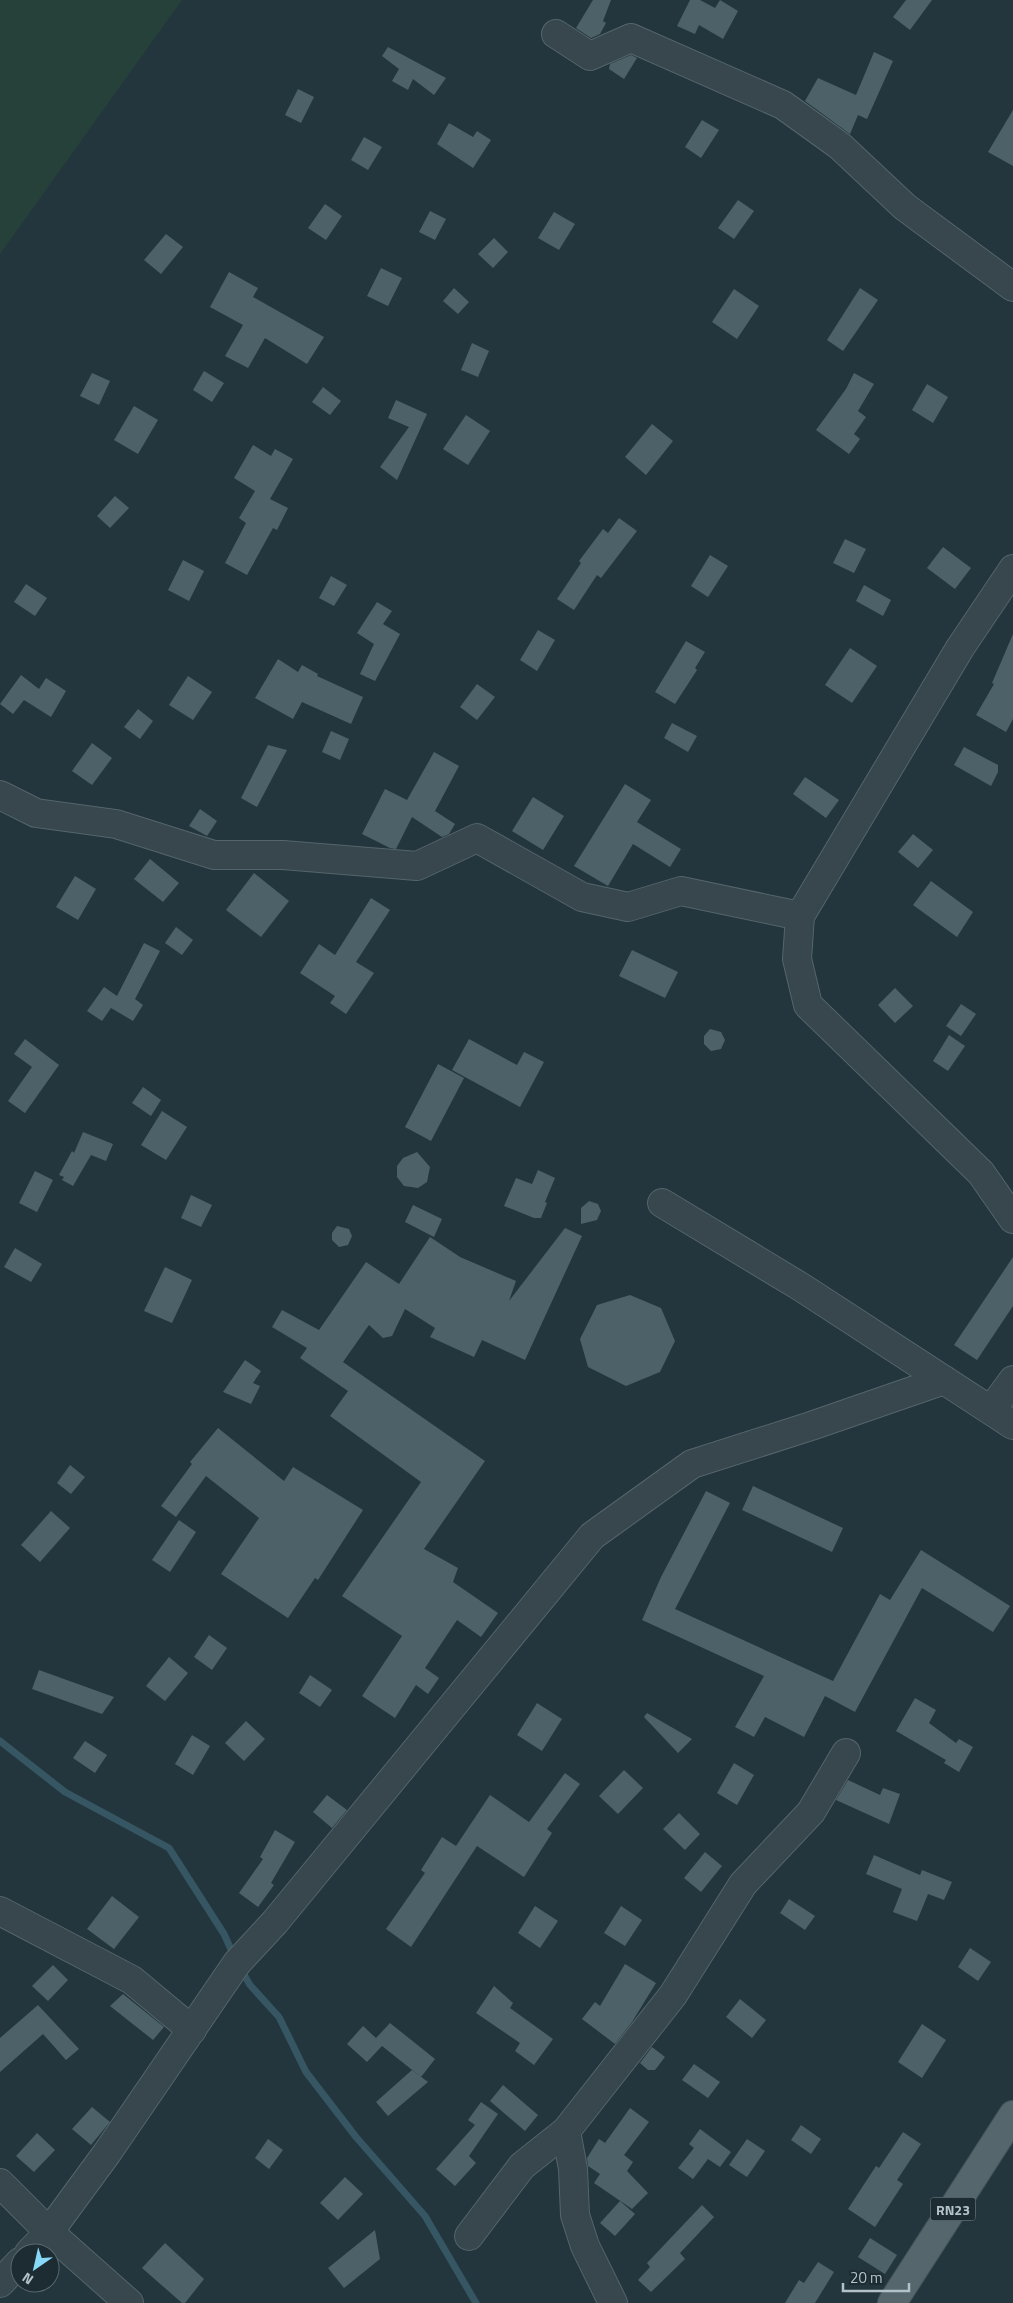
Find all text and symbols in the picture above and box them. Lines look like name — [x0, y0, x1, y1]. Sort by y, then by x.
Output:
road number: RN23 — [930, 2198, 976, 2220]
north arrow — [10, 2243, 60, 2293]
scale bar — [843, 2260, 909, 2292]
text: 20 m — [850, 2266, 883, 2289]
text: N — [18, 2268, 37, 2291]

